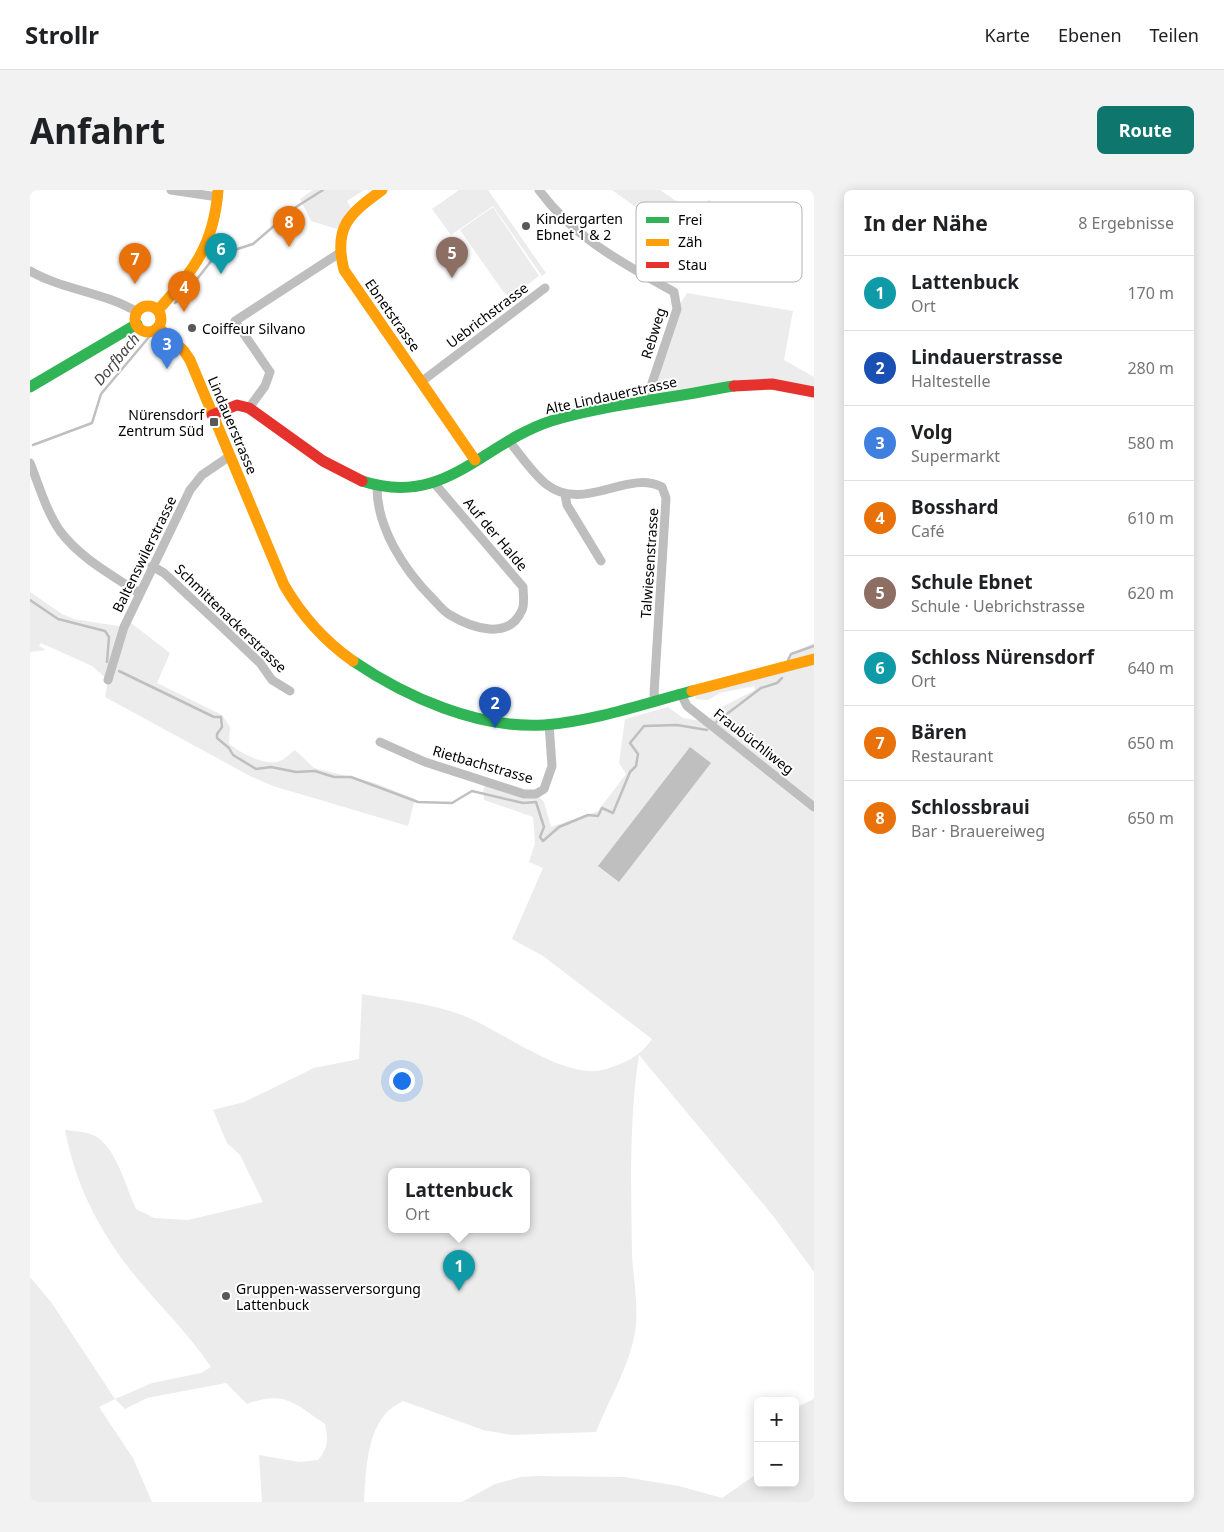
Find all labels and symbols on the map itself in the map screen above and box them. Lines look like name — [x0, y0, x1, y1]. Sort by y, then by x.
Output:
legend — [636, 202, 802, 282]
pin: 8 — [273, 206, 305, 247]
place label: Kindergarten Ebnet 1 & 2 — [536, 209, 623, 244]
text: Frei — [678, 210, 702, 229]
marker: Kindergarten Ebnet 1 & 2 — [520, 220, 532, 232]
text: Zäh — [678, 232, 703, 251]
pin: 6 — [205, 233, 237, 274]
pin: 5 — [436, 237, 468, 278]
pin: 7 — [119, 243, 151, 284]
text: Stau — [678, 255, 707, 274]
pin: 4 — [168, 271, 200, 312]
street label: Ebnetstrasse — [361, 275, 425, 355]
street label: Uebrichstrasse — [442, 278, 532, 352]
street label: Rebweg — [636, 305, 670, 361]
place label: Coiffeur Silvano — [202, 319, 306, 338]
marker: Coiffeur Silvano — [186, 322, 198, 334]
pin: 3 — [151, 328, 183, 369]
water label: Dorfbach — [88, 329, 144, 389]
street label: Alte Lindauerstrasse — [544, 372, 679, 418]
street label: Lindauerstrasse — [204, 373, 262, 477]
place label: Nürensdorf Zentrum Süd — [118, 405, 205, 440]
marker: Nürensdorf Zentrum Süd — [208, 416, 220, 428]
street label: Baltenswilerstrasse — [108, 493, 180, 615]
street label: Auf der Halde — [460, 493, 532, 575]
street label: Talwiesenstrasse — [636, 507, 662, 619]
street label: Schmittenackerstrasse — [171, 560, 291, 677]
pin: 2 — [479, 687, 511, 728]
street label: Fraubüchliweg — [710, 704, 798, 778]
street label: Rietbachstrasse — [431, 741, 535, 787]
your location — [389, 1068, 415, 1094]
pin: 1 — [443, 1250, 475, 1291]
place label: Gruppen-wasserversorgung Lattenbuck — [236, 1279, 421, 1314]
marker: Gruppen-wasserversorgung Lattenbuck — [220, 1290, 232, 1302]

